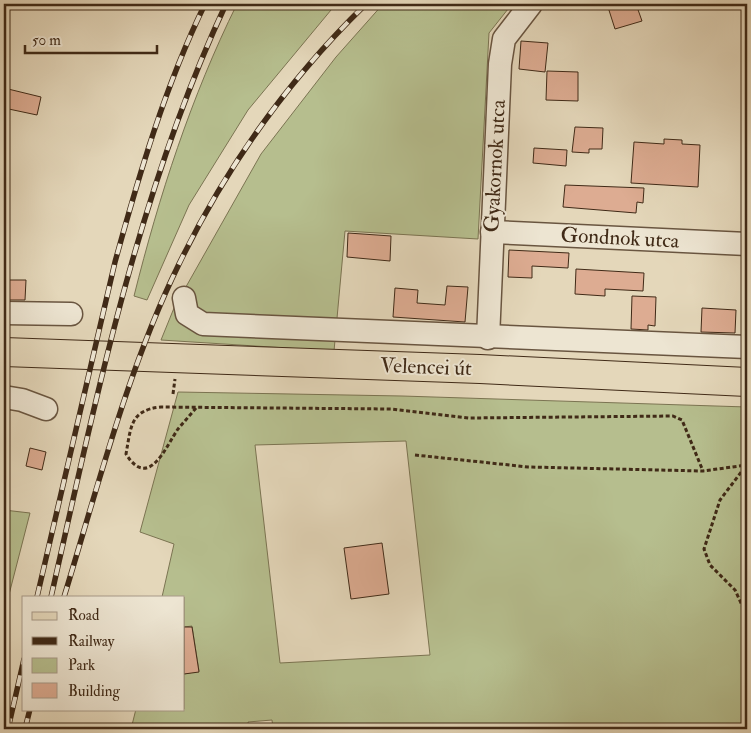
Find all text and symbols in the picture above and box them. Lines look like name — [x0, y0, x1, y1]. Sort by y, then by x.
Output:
scale bar — [25, 22, 158, 54]
text: 50 m — [32, 31, 61, 50]
street label: Gyakornok utca — [478, 99, 512, 233]
street label: Gondnok utca — [560, 221, 680, 255]
street label: Velencei út — [380, 352, 472, 382]
legend — [22, 596, 185, 710]
text: Road — [68, 606, 100, 625]
text: Railway — [68, 632, 115, 651]
text: Park — [68, 656, 95, 675]
text: Building — [68, 682, 120, 701]

